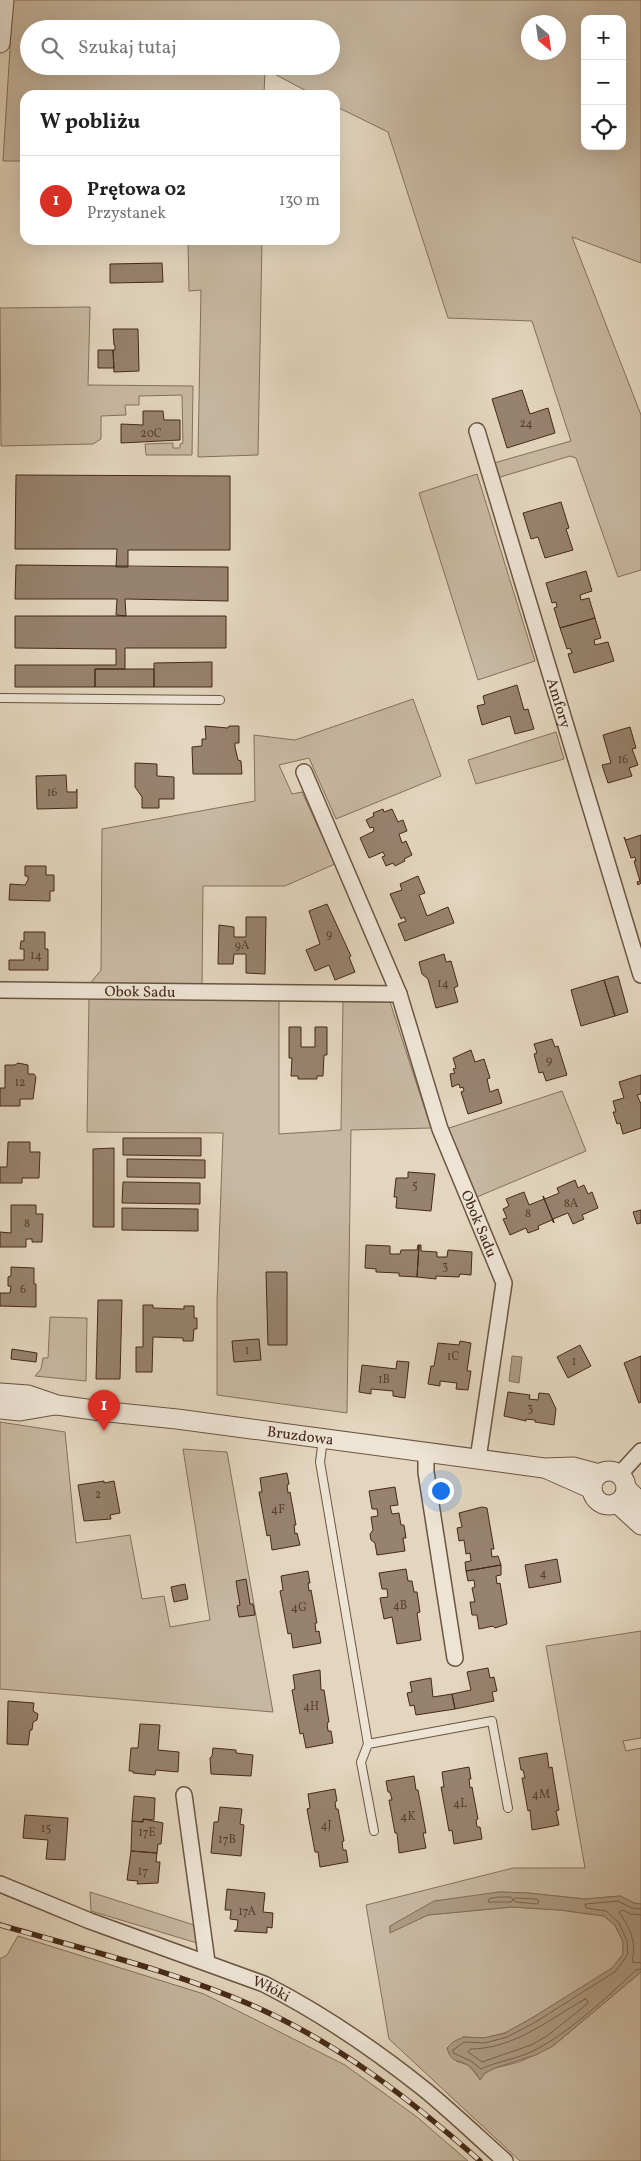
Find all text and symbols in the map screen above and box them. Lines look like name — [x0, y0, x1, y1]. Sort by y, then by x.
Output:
north arrow — [521, 15, 566, 60]
map controls — [581, 15, 626, 150]
button: + — [581, 15, 626, 60]
search box — [20, 20, 340, 75]
icon: search — [38, 34, 66, 62]
text: Szukaj tutaj — [78, 35, 177, 61]
button: − — [581, 60, 626, 105]
button: locate — [581, 105, 626, 150]
text: W pobliżu — [40, 108, 140, 137]
text: Prętowa 02 — [87, 177, 186, 203]
text: 1 — [53, 190, 59, 212]
text: 130 m — [279, 190, 320, 212]
text: Przystanek — [87, 203, 166, 225]
house number: 24 — [519, 416, 533, 432]
house number: 20C — [140, 426, 162, 442]
street label: Amfory — [540, 676, 575, 731]
house number: 16 — [618, 752, 628, 768]
house number: 16 — [47, 785, 57, 801]
house number: 9 — [326, 927, 332, 943]
house number: 9A — [235, 938, 250, 954]
house number: 14 — [30, 948, 42, 964]
house number: 14 — [437, 976, 449, 992]
street label: Obok Sadu — [104, 982, 176, 1004]
house number: 9 — [546, 1053, 552, 1069]
house number: 12 — [14, 1075, 26, 1091]
house number: 5 — [412, 1178, 418, 1194]
street label: Obok Sadu — [455, 1187, 501, 1261]
house number: 8A — [564, 1196, 579, 1212]
house number: 8 — [525, 1206, 531, 1222]
house number: 8 — [24, 1216, 30, 1232]
house number: 3 — [442, 1259, 448, 1275]
house number: 6 — [20, 1282, 26, 1298]
house number: 1 — [245, 1343, 249, 1359]
house number: 1C — [447, 1349, 459, 1365]
house number: 1 — [572, 1354, 576, 1370]
house number: 1B — [378, 1372, 390, 1388]
pin: 1 — [88, 1390, 120, 1431]
house number: 3 — [527, 1401, 533, 1417]
street label: Bruzdowa — [266, 1422, 335, 1452]
your location — [428, 1478, 454, 1504]
house number: 2 — [95, 1487, 101, 1503]
house number: 4F — [271, 1502, 285, 1518]
house number: 4 — [539, 1566, 547, 1582]
house number: 4B — [393, 1598, 407, 1614]
house number: 4G — [291, 1600, 307, 1616]
house number: 4H — [303, 1699, 319, 1715]
house number: 4M — [532, 1787, 550, 1803]
house number: 4L — [453, 1796, 467, 1812]
house number: 4K — [400, 1809, 416, 1825]
house number: 4J — [320, 1818, 332, 1834]
house number: 15 — [41, 1821, 51, 1837]
house number: 17E — [138, 1825, 156, 1841]
house number: 17B — [218, 1832, 236, 1848]
house number: 17 — [138, 1864, 148, 1880]
house number: 17A — [238, 1904, 256, 1920]
street label: Włóki — [249, 1972, 294, 2008]

